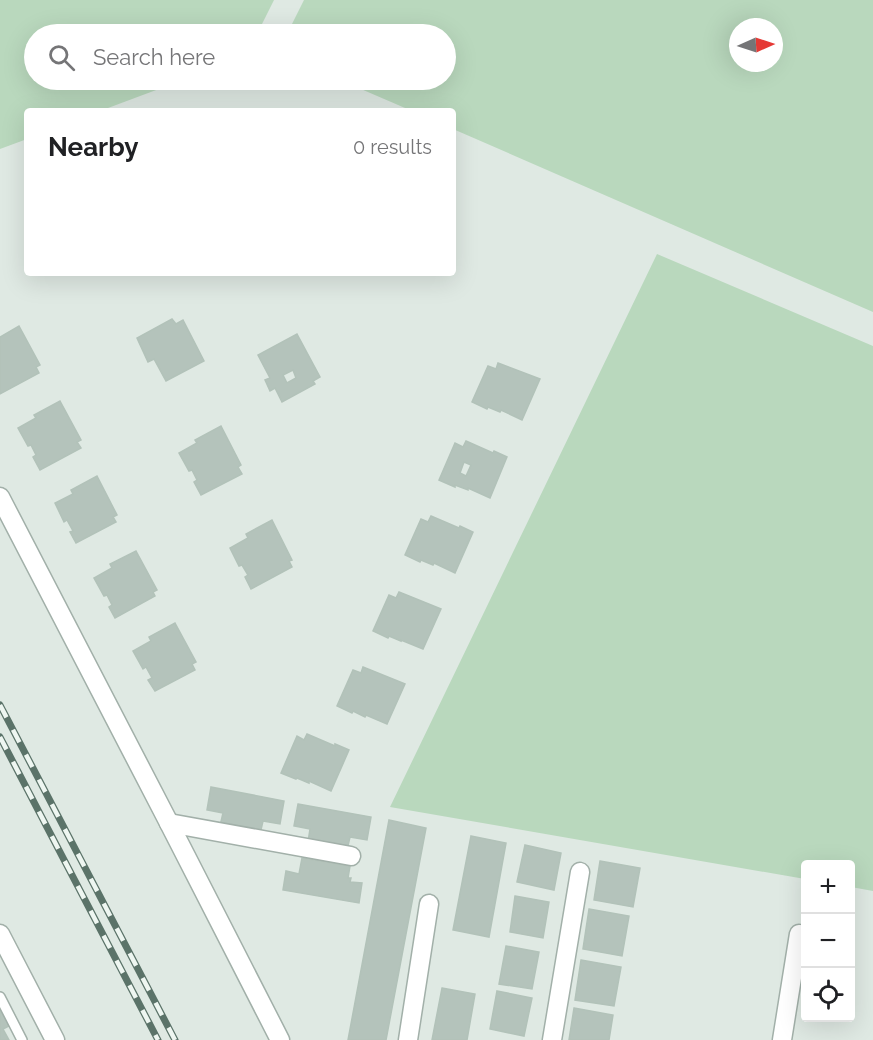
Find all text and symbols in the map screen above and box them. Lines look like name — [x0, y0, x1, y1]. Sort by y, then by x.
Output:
north arrow — [729, 18, 783, 72]
search box — [24, 24, 456, 90]
icon: search — [45, 41, 78, 74]
text: Search here — [93, 44, 215, 70]
text: Nearby — [48, 132, 138, 162]
text: 0 results — [353, 135, 432, 159]
map controls — [801, 860, 855, 1022]
button: + — [801, 860, 855, 914]
button: − — [801, 914, 855, 968]
button: locate — [801, 968, 855, 1022]

